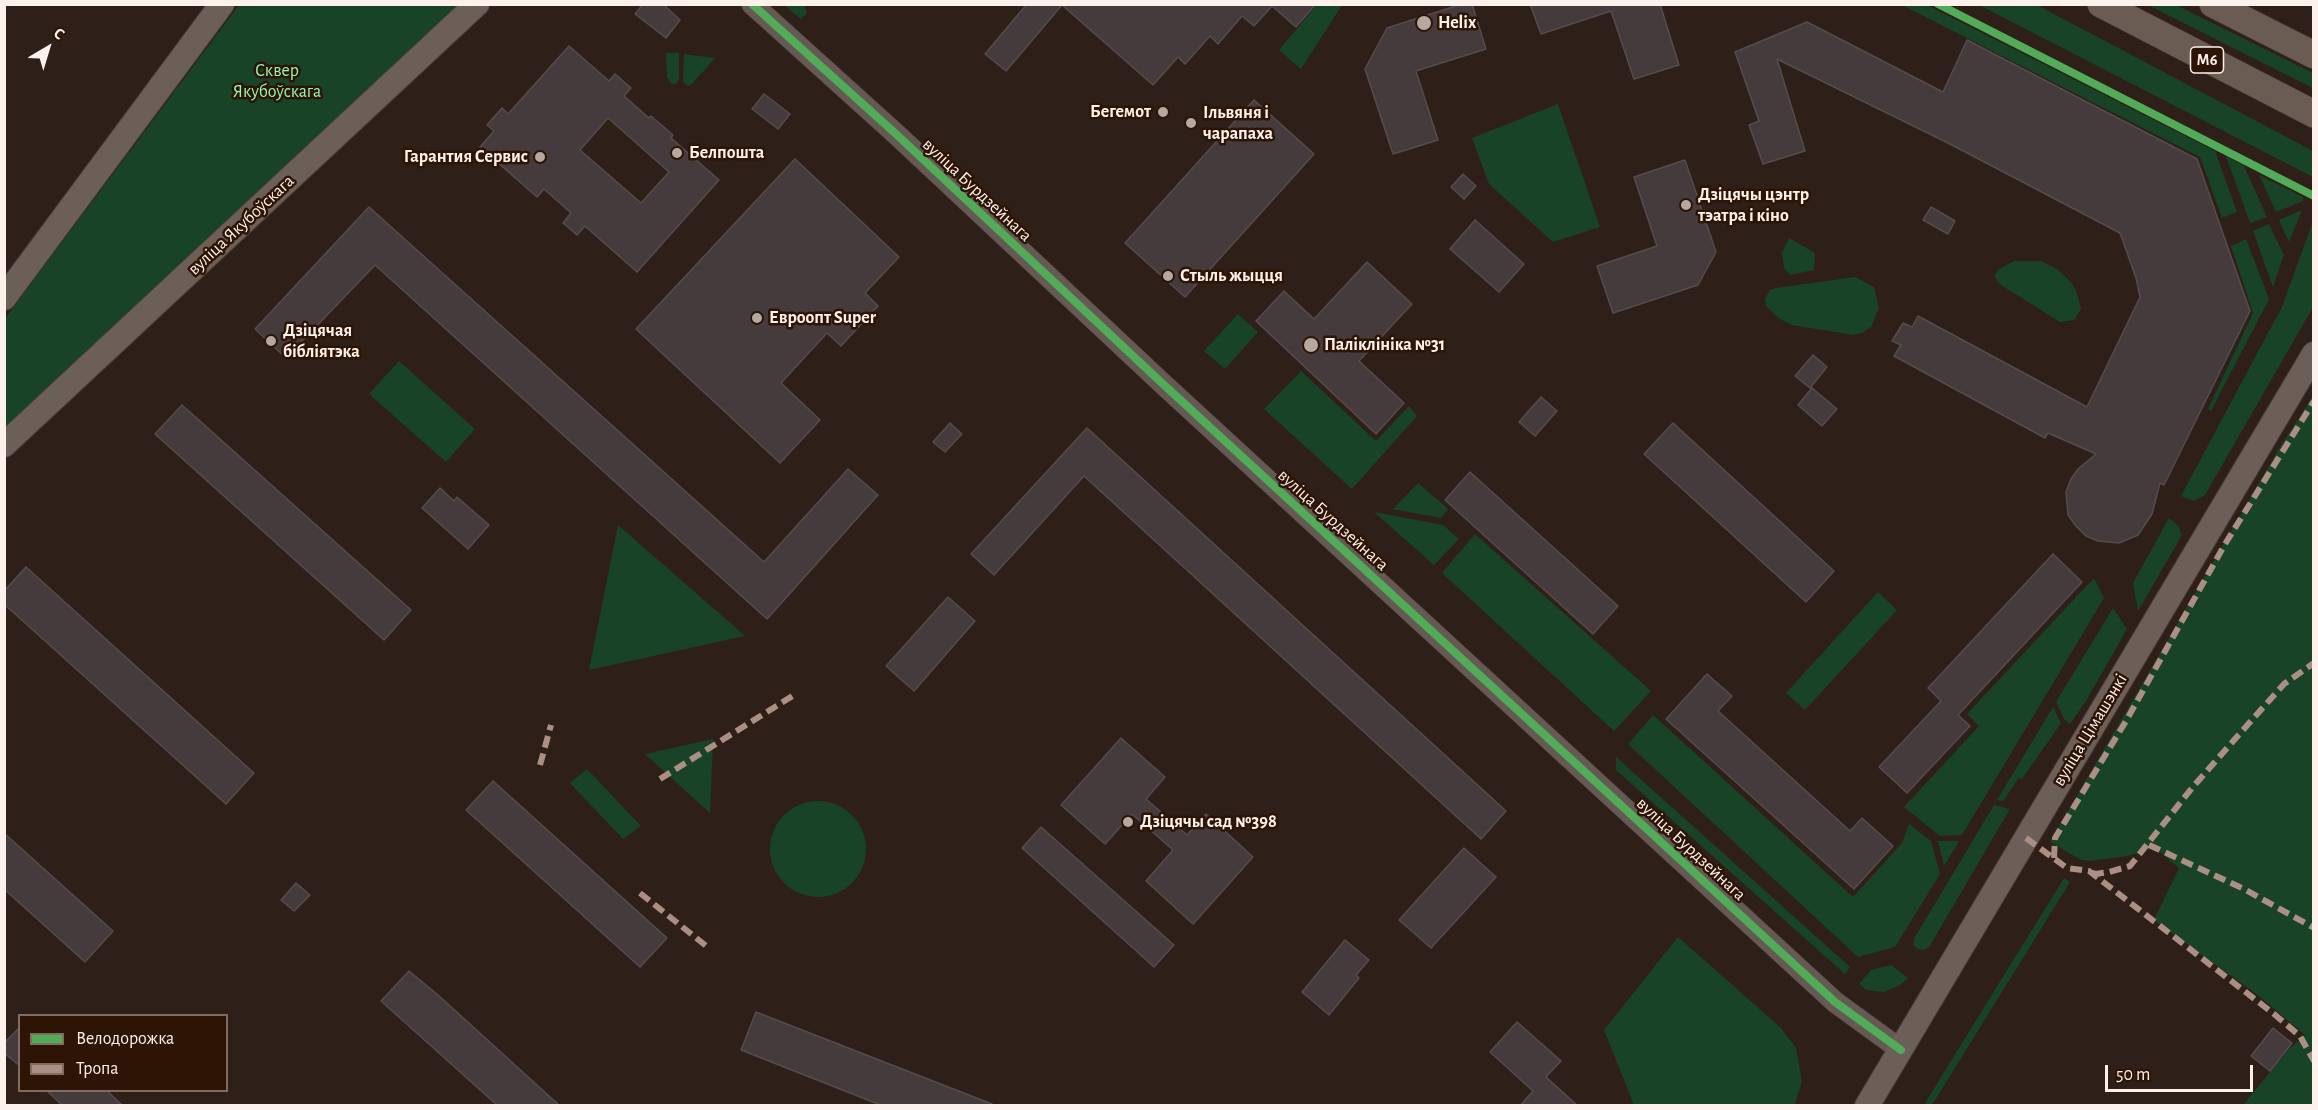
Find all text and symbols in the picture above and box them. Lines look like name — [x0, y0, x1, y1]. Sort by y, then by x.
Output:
place label: Helix — [1438, 12, 1476, 34]
marker: Helix — [1415, 14, 1433, 32]
north arrow — [18, 18, 78, 78]
text: С — [51, 25, 67, 43]
road number: М6 — [2190, 47, 2224, 73]
park label: Сквер Якубоўскага — [233, 60, 321, 103]
place label: Бегемот — [1090, 101, 1151, 123]
place label: Ільвяня і чарапаха — [1203, 102, 1273, 144]
marker: Бегемот — [1156, 105, 1170, 119]
marker: Ільвяня і чарапаха — [1184, 116, 1198, 130]
street label: вуліца Бурдзейнага — [918, 134, 1036, 246]
place label: Белпошта — [689, 142, 764, 164]
place label: Гарантия Сервис — [404, 146, 528, 168]
marker: Белпошта — [670, 146, 684, 160]
marker: Гарантия Сервис — [533, 150, 547, 164]
street label: вуліца Якубоўскага — [183, 170, 299, 280]
place label: Дзіцячы цэнтр тэатра і кіно — [1698, 184, 1809, 226]
marker: Дзіцячы цэнтр тэатра і кіно — [1679, 198, 1693, 212]
place label: Стыль жыцця — [1180, 265, 1283, 287]
marker: Стыль жыцця — [1161, 269, 1175, 283]
place label: Евроопт Super — [769, 307, 876, 329]
marker: Евроопт Super — [750, 311, 764, 325]
place label: Дзіцячая бібліятэка — [283, 320, 360, 362]
marker: Дзіцячая бібліятэка — [264, 334, 278, 348]
place label: Паліклініка №31 — [1324, 334, 1445, 356]
marker: Паліклініка №31 — [1302, 336, 1320, 354]
street label: вуліца Бурдзейнага — [1273, 465, 1393, 575]
street label: вуліца Цімашэнкі — [2048, 670, 2132, 790]
street label: вуліца Бурдзейнага — [1632, 793, 1750, 905]
place label: Дзіцячы сад №398 — [1140, 811, 1277, 833]
marker: Дзіцячы сад №398 — [1121, 815, 1135, 829]
legend — [18, 1014, 228, 1092]
text: Велодорожка — [76, 1030, 174, 1048]
scale bar — [2108, 1053, 2256, 1091]
text: Тропа — [76, 1060, 119, 1078]
text: 50 m — [2116, 1066, 2150, 1084]

